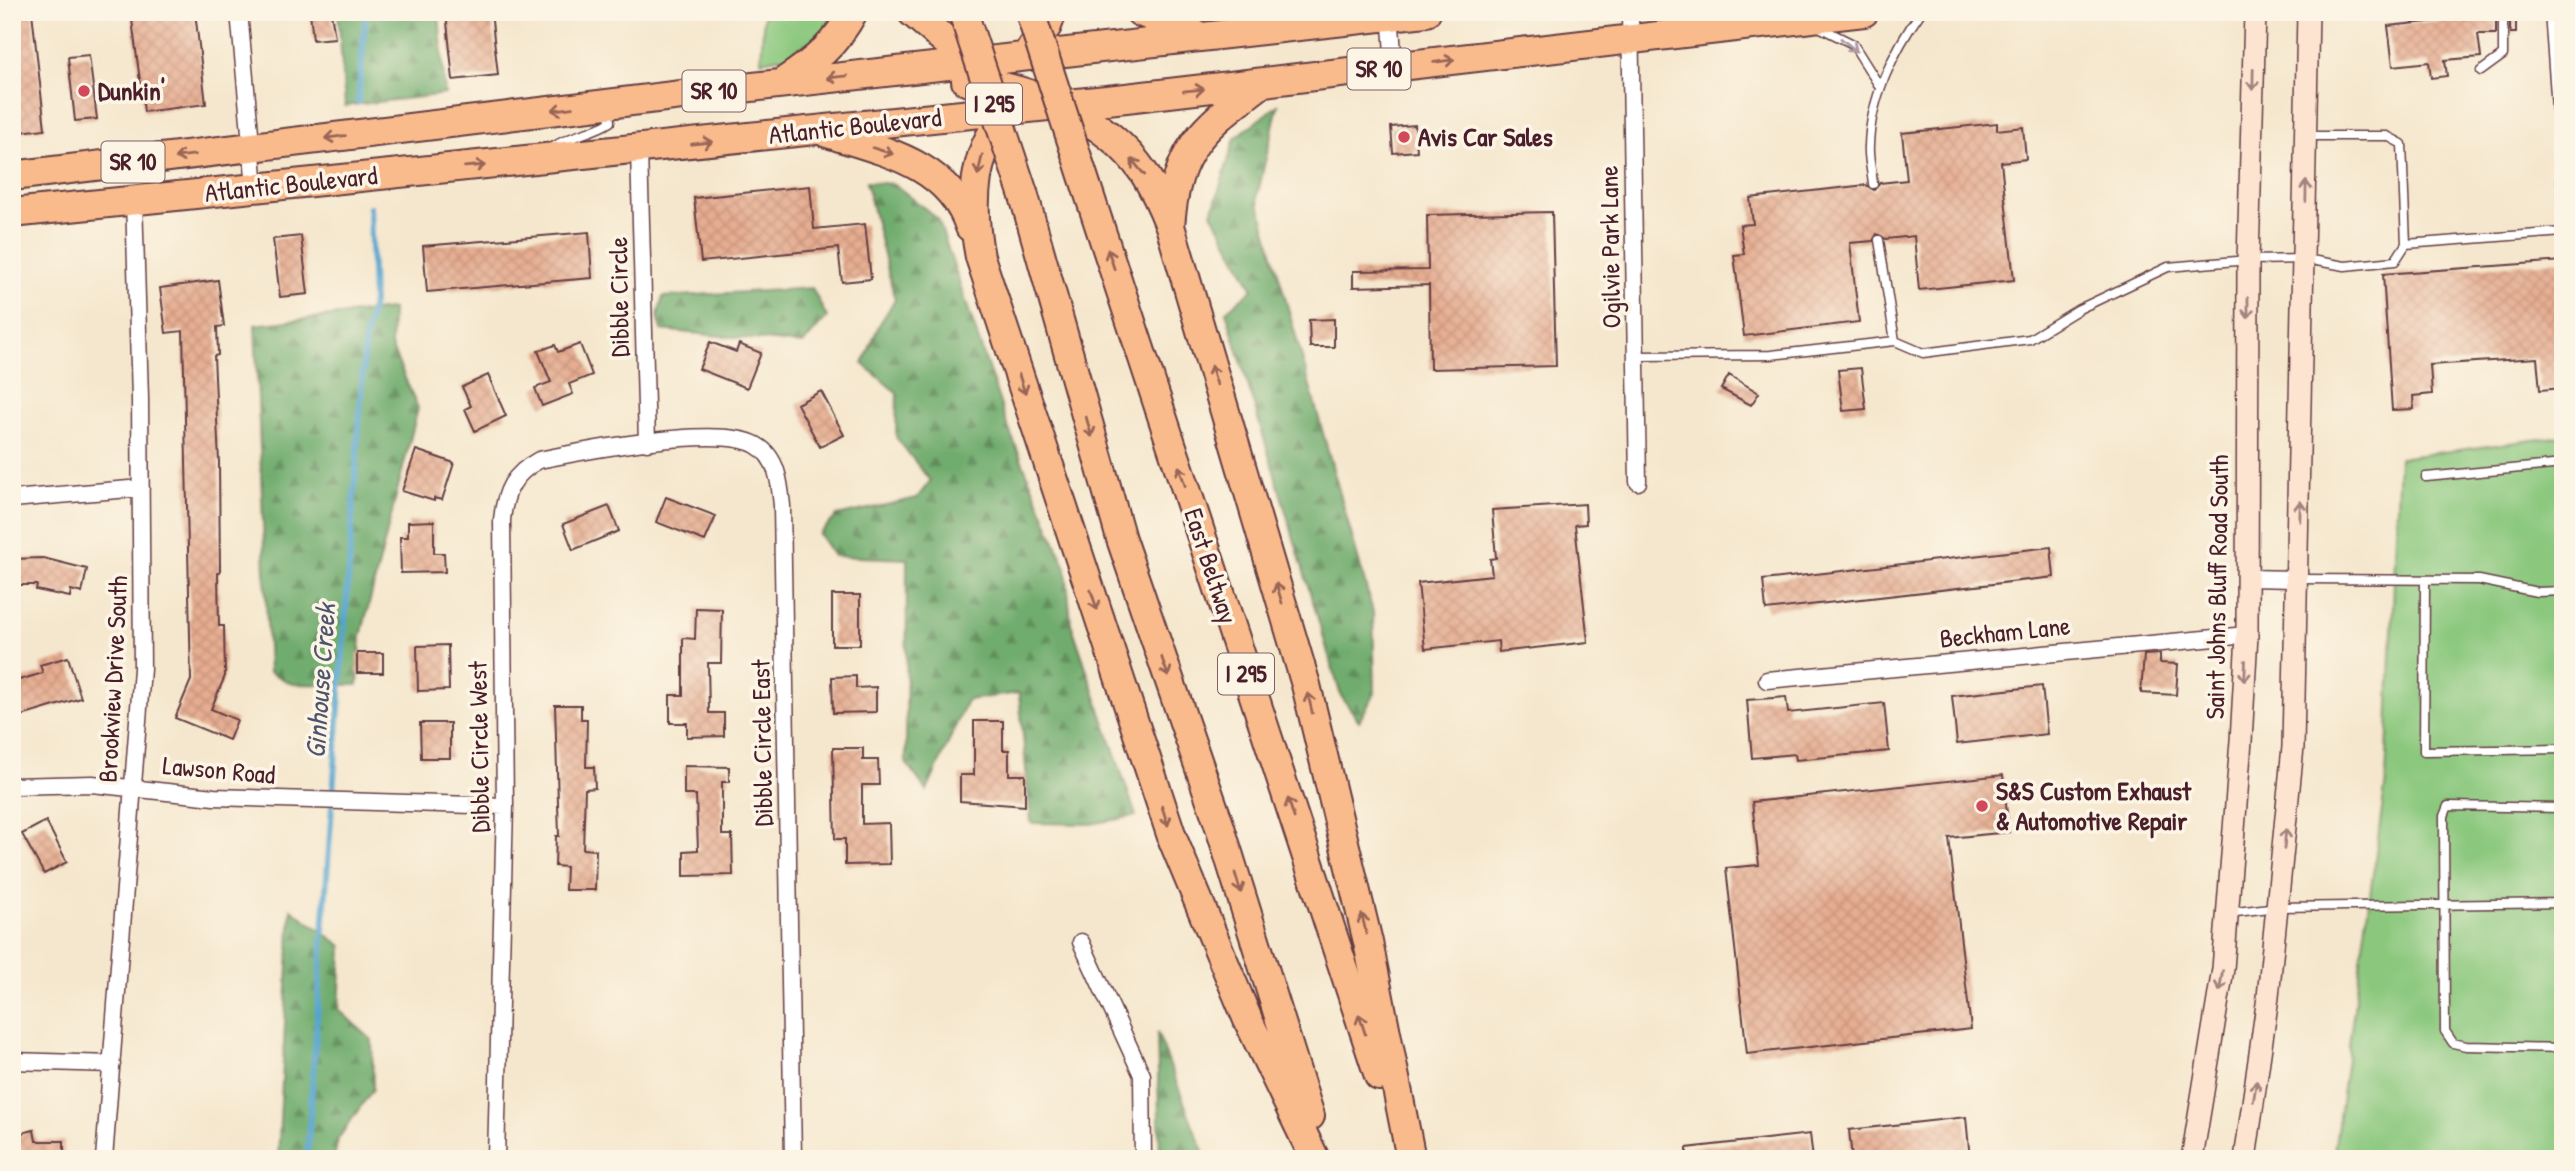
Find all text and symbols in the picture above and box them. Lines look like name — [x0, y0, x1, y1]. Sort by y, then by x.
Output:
one-way arrow — [1840, 36, 1858, 52]
road number: SR 10 — [1348, 48, 1410, 90]
one-way arrow — [1432, 54, 1455, 67]
one-way arrow — [2246, 69, 2260, 92]
road number: SR 10 — [682, 70, 746, 112]
one-way arrow — [826, 71, 849, 84]
place label: Dunkin' — [98, 73, 165, 108]
marker: Dunkin' — [76, 83, 92, 99]
one-way arrow — [1182, 83, 1204, 96]
road number: I 295 — [966, 84, 1022, 124]
street label: Atlantic Boulevard — [767, 99, 943, 152]
one-way arrow — [551, 103, 574, 116]
place label: Avis Car Sales — [1418, 119, 1553, 154]
marker: Avis Car Sales — [1396, 129, 1412, 145]
one-way arrow — [324, 131, 346, 144]
one-way arrow — [690, 136, 713, 149]
road number: SR 10 — [102, 142, 164, 182]
one-way arrow — [872, 145, 894, 158]
one-way arrow — [174, 149, 197, 162]
one-way arrow — [973, 153, 987, 176]
street label: Atlantic Boulevard — [203, 157, 379, 210]
one-way arrow — [1130, 158, 1146, 176]
one-way arrow — [464, 159, 486, 172]
street label: Ogilvie Park Lane — [1591, 165, 1628, 329]
one-way arrow — [2299, 180, 2312, 203]
street label: Dibble Circle — [600, 237, 637, 357]
one-way arrow — [1104, 249, 1116, 271]
one-way arrow — [2241, 296, 2255, 319]
one-way arrow — [1207, 365, 1220, 387]
one-way arrow — [1017, 373, 1030, 395]
one-way arrow — [1084, 415, 1097, 437]
street label: Saint Johns Bluff Road South — [2197, 454, 2236, 720]
one-way arrow — [1174, 465, 1187, 487]
one-way arrow — [2293, 500, 2306, 523]
street label: East Beltway — [1176, 504, 1247, 628]
street label: Brookview Drive South — [90, 575, 135, 783]
one-way arrow — [1272, 583, 1285, 605]
one-way arrow — [1089, 589, 1101, 611]
water label: Ginhouse Creek — [296, 600, 345, 760]
street label: Beckham Lane — [1938, 607, 2072, 656]
road number: I 295 — [1218, 654, 1274, 694]
one-way arrow — [1160, 655, 1172, 677]
street label: Dibble Circle East — [743, 658, 780, 827]
one-way arrow — [2238, 659, 2251, 682]
street label: Dibble Circle West — [459, 660, 497, 833]
one-way arrow — [1303, 692, 1316, 714]
street label: Lawson Road — [161, 747, 277, 792]
place label: S&S Custom Exhaust & Automotive Repair — [1996, 773, 2192, 839]
one-way arrow — [1283, 798, 1296, 820]
marker: S&S Custom Exhaust & Automotive Repair — [1974, 798, 1990, 814]
one-way arrow — [1160, 805, 1172, 827]
one-way arrow — [2279, 828, 2292, 851]
one-way arrow — [1232, 871, 1245, 893]
one-way arrow — [1356, 913, 1370, 936]
one-way arrow — [2214, 969, 2227, 992]
one-way arrow — [1355, 1014, 1367, 1036]
one-way arrow — [2249, 1080, 2262, 1103]

